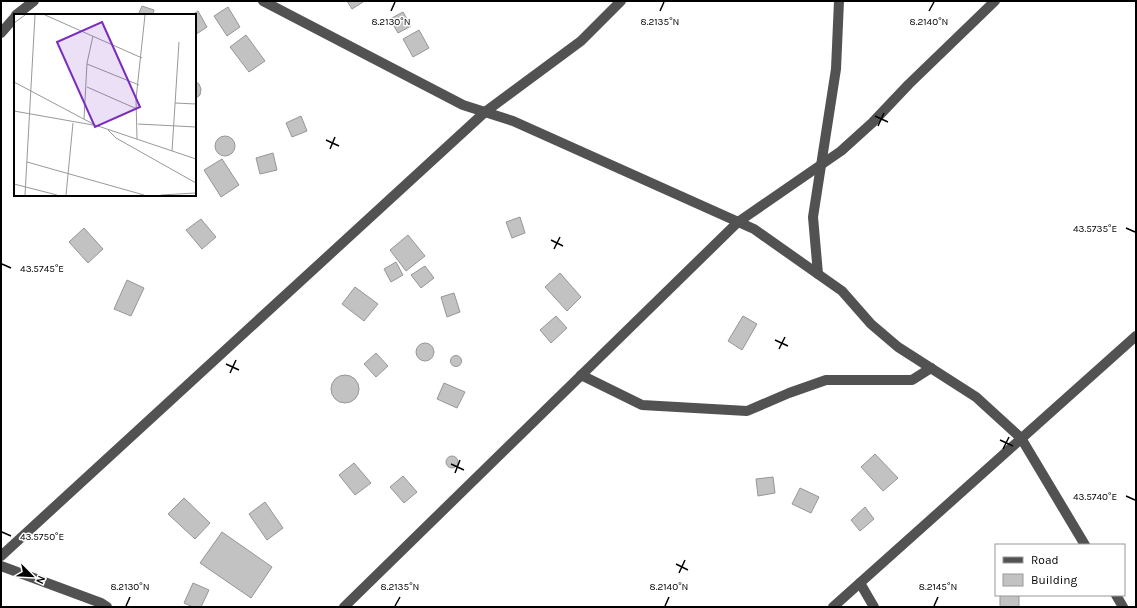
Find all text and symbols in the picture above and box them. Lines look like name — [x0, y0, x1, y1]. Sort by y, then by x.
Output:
inset map — [14, 14, 196, 196]
text: 8.2130°N — [371, 16, 411, 28]
text: 8.2135°N — [641, 16, 679, 28]
text: 8.2140°N — [910, 16, 948, 28]
text: 43.5735°E — [1073, 223, 1117, 235]
text: 43.5745°E — [20, 263, 64, 275]
text: 43.5740°E — [1073, 491, 1117, 503]
text: 43.5750°E — [20, 531, 64, 543]
legend — [995, 544, 1125, 596]
text: Road — [1031, 553, 1059, 567]
north arrow — [12, 556, 52, 596]
text: Building — [1031, 573, 1078, 587]
text: N — [33, 574, 48, 586]
text: 8.2130°N — [110, 581, 150, 593]
text: 8.2135°N — [381, 581, 419, 593]
text: 8.2140°N — [650, 581, 688, 593]
text: 8.2145°N — [919, 581, 957, 593]

